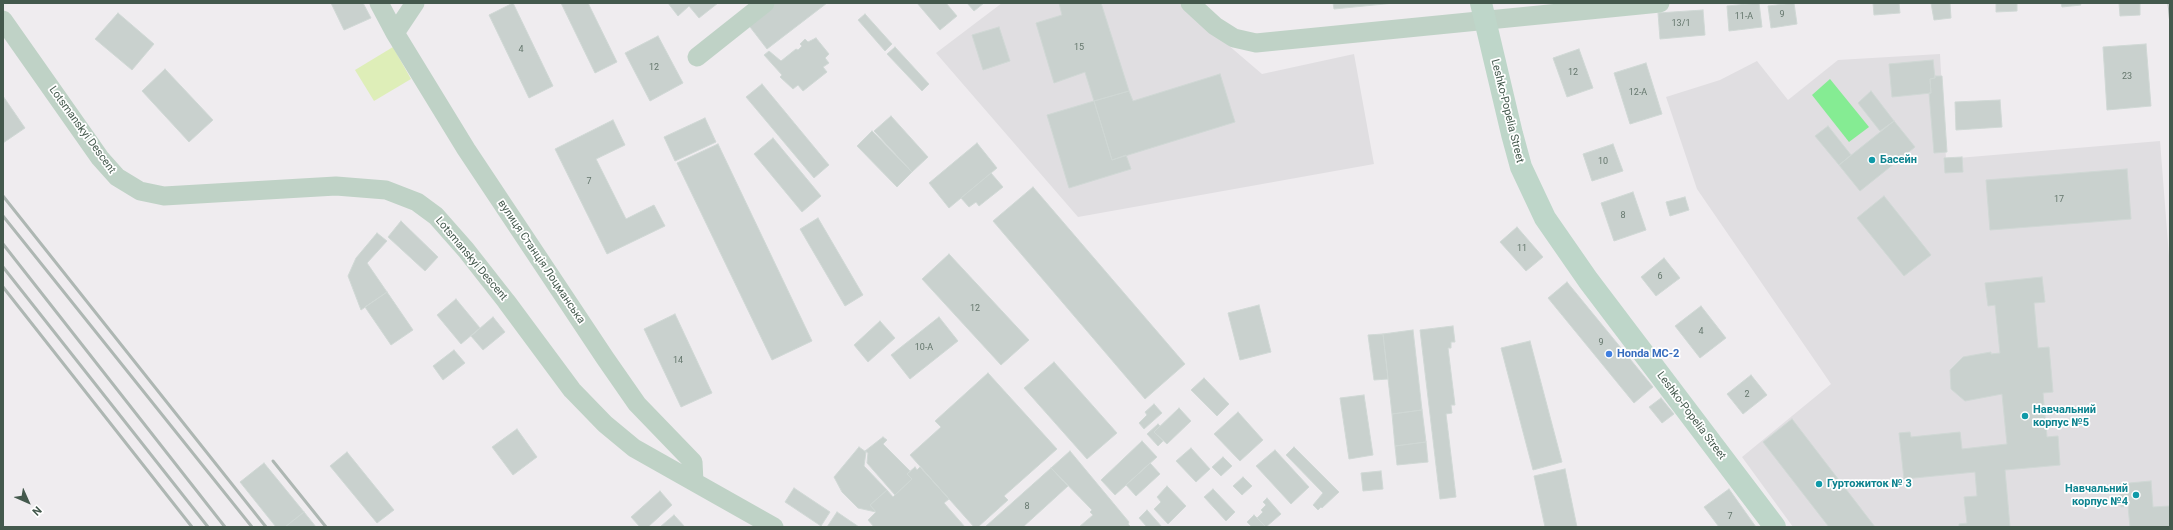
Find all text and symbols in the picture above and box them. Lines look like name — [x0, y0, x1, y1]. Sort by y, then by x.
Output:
house number: 9 — [1779, 10, 1785, 20]
house number: 11-А — [1735, 12, 1753, 22]
house number: 13/1 — [1672, 19, 1690, 29]
house number: 15 — [1074, 43, 1084, 53]
house number: 4 — [518, 45, 524, 55]
street label: Leshko-Popelia Street — [1488, 58, 1526, 164]
house number: 12 — [649, 63, 659, 73]
house number: 12 — [1568, 68, 1578, 78]
house number: 23 — [2122, 72, 2132, 82]
street label: Lotsmanskyi Descent — [46, 84, 118, 176]
house number: 12-А — [1629, 88, 1647, 98]
place label: Басейн — [1880, 153, 1917, 167]
marker: Басейн — [1867, 155, 1877, 165]
house number: 10 — [1598, 157, 1608, 167]
house number: 7 — [586, 177, 592, 187]
house number: 17 — [2054, 195, 2064, 205]
street label: вулиця Станція Лоцманська — [495, 198, 587, 326]
house number: 8 — [1620, 211, 1626, 221]
street label: Lotsmanskyi Descent — [432, 215, 510, 303]
house number: 11 — [1517, 244, 1527, 254]
house number: 6 — [1657, 272, 1663, 282]
house number: 12 — [970, 304, 980, 314]
house number: 4 — [1698, 327, 1704, 337]
house number: 9 — [1598, 338, 1604, 348]
house number: 10-А — [915, 343, 933, 353]
place label: Honda МС-2 — [1617, 347, 1679, 361]
marker: Honda МС-2 — [1604, 349, 1614, 359]
house number: 14 — [673, 356, 683, 366]
street label: Leshko-Popelia Street — [1654, 369, 1728, 463]
house number: 2 — [1744, 390, 1750, 400]
place label: Навчальний корпус №5 — [2033, 403, 2096, 429]
marker: Навчальний корпус №5 — [2020, 411, 2030, 421]
place label: Гуртожиток № 3 — [1827, 477, 1912, 491]
marker: Гуртожиток № 3 — [1814, 479, 1824, 489]
north arrow — [8, 482, 48, 522]
place label: Навчальний корпус №4 — [2065, 482, 2128, 508]
marker: Навчальний корпус №4 — [2131, 490, 2141, 500]
house number: 8 — [1024, 502, 1030, 512]
text: N — [30, 503, 44, 518]
house number: 7 — [1727, 512, 1733, 522]

